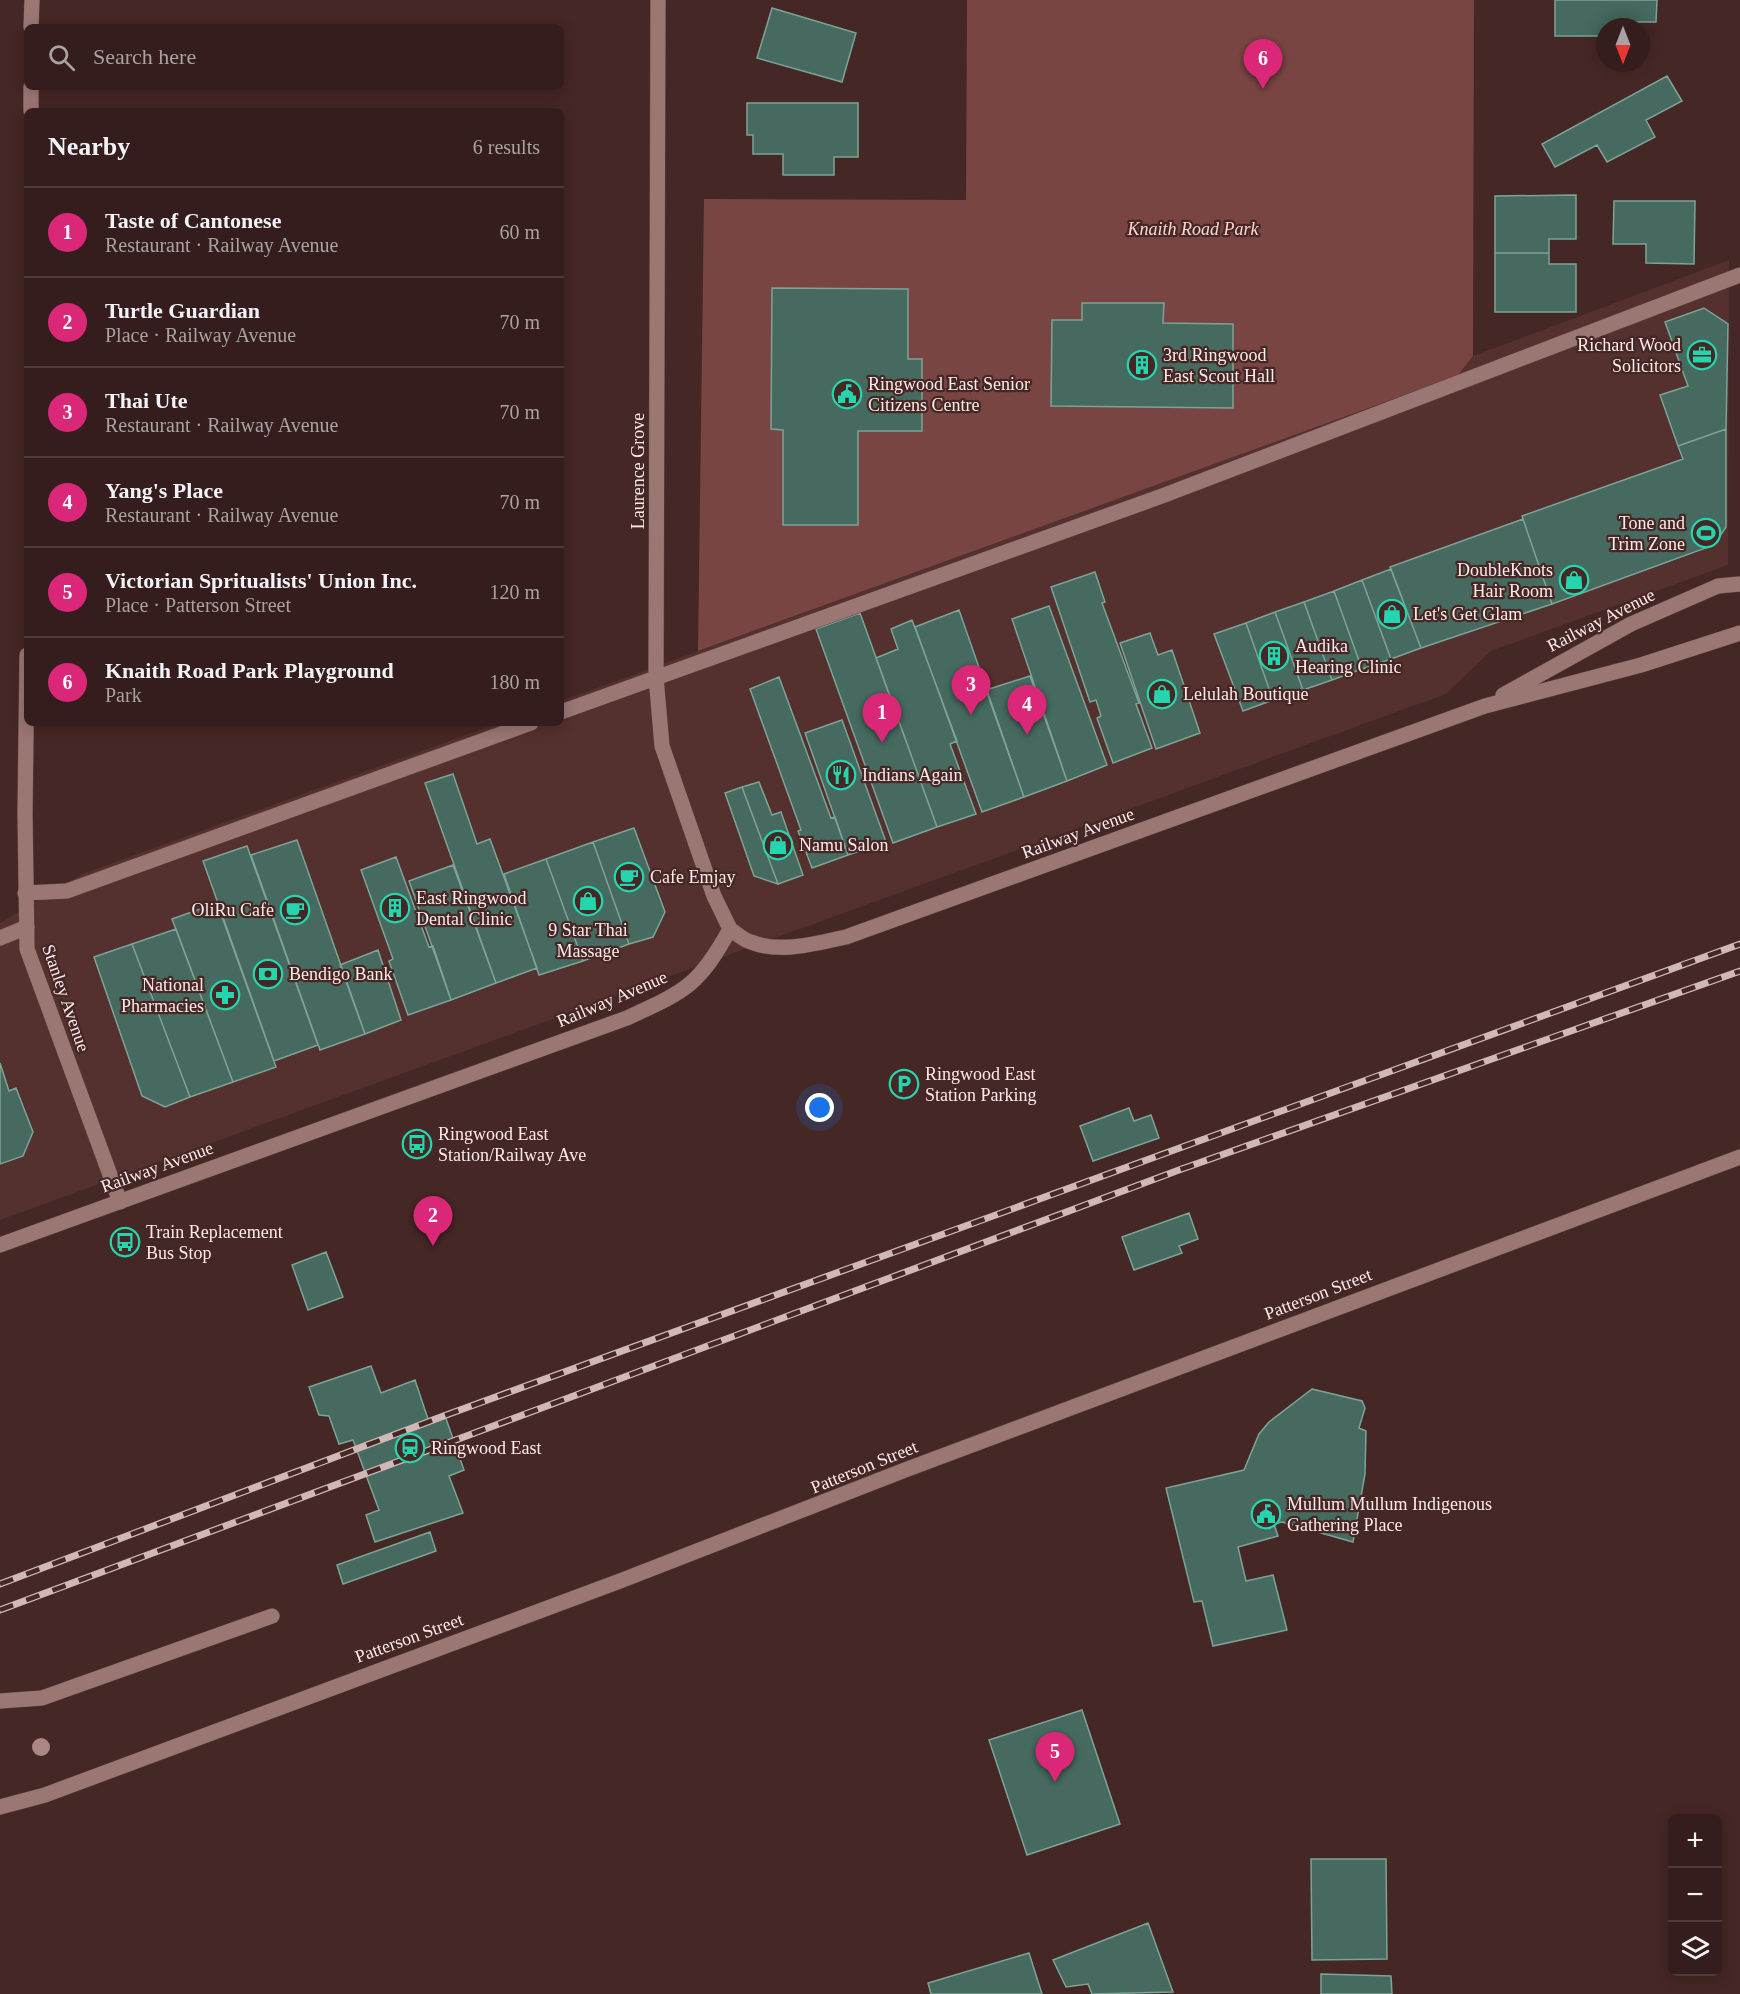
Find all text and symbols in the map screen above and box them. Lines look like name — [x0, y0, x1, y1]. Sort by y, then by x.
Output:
north arrow — [1596, 18, 1650, 72]
search box — [24, 24, 564, 90]
pin: 6 — [1244, 40, 1282, 89]
icon: search — [45, 41, 78, 74]
text: Search here — [93, 44, 196, 69]
text: Nearby — [48, 132, 130, 161]
text: 6 results — [473, 136, 540, 158]
text: Taste of Cantonese — [105, 208, 281, 233]
park label: Knaith Road Park — [1127, 219, 1260, 239]
text: 1 — [63, 221, 73, 243]
text: 60 m — [499, 221, 540, 243]
text: Restaurant · Railway Avenue — [105, 234, 338, 256]
text: Turtle Guardian — [105, 298, 260, 323]
text: 2 — [63, 311, 73, 333]
text: 70 m — [499, 311, 540, 333]
text: Place · Railway Avenue — [105, 324, 296, 346]
place label: Richard Wood Solicitors — [1577, 335, 1681, 376]
office icon: Richard Wood Solicitors — [1686, 339, 1718, 371]
place label: 3rd Ringwood East Scout Hall — [1163, 345, 1275, 386]
building icon: 3rd Ringwood East Scout Hall — [1126, 349, 1158, 381]
place label: Ringwood East Senior Citizens Centre — [868, 374, 1030, 415]
public building icon: Ringwood East Senior Citizens Centre — [831, 378, 863, 410]
text: Thai Ute — [105, 388, 188, 413]
text: 3 — [63, 401, 73, 423]
text: 70 m — [499, 401, 540, 423]
street label: Laurence Grove — [628, 413, 648, 529]
text: Restaurant · Railway Avenue — [105, 414, 338, 436]
text: Yang's Place — [105, 478, 223, 503]
text: 4 — [63, 491, 73, 513]
text: 70 m — [499, 491, 540, 513]
text: Restaurant · Railway Avenue — [105, 504, 338, 526]
place label: Tone and Trim Zone — [1608, 513, 1685, 554]
sports icon: Tone and Trim Zone — [1690, 517, 1722, 549]
place label: DoubleKnots Hair Room — [1457, 560, 1553, 601]
shop icon: DoubleKnots Hair Room — [1558, 564, 1590, 596]
text: Victorian Spritualists' Union Inc. — [105, 568, 417, 593]
text: 5 — [63, 581, 73, 603]
text: 120 m — [489, 581, 540, 603]
street label: Railway Avenue — [1544, 584, 1658, 656]
text: Place · Patterson Street — [105, 594, 291, 616]
shop icon: Let's Get Glam — [1376, 598, 1408, 630]
place label: Let's Get Glam — [1413, 604, 1522, 624]
place label: Audika Hearing Clinic — [1295, 636, 1401, 677]
building icon: Audika Hearing Clinic — [1258, 640, 1290, 672]
text: Knaith Road Park Playground — [105, 658, 394, 683]
pin: 3 — [952, 666, 990, 715]
text: 6 — [63, 671, 73, 693]
text: 180 m — [489, 671, 540, 693]
shop icon: Lelulah Boutique — [1146, 678, 1178, 710]
text: Park — [105, 684, 142, 706]
place label: Lelulah Boutique — [1183, 684, 1308, 704]
pin: 4 — [1008, 686, 1046, 735]
pin: 1 — [862, 694, 902, 743]
restaurant icon: Indians Again — [825, 759, 857, 791]
place label: Indians Again — [862, 765, 963, 785]
street label: Railway Avenue — [1019, 803, 1137, 863]
shop icon: Namu Salon — [762, 829, 794, 861]
place label: Namu Salon — [799, 835, 889, 855]
cafe icon: Cafe Emjay — [613, 861, 645, 893]
place label: Cafe Emjay — [650, 867, 735, 887]
shop icon: 9 Star Thai Massage — [572, 885, 604, 917]
place label: East Ringwood Dental Clinic — [416, 888, 527, 929]
building icon: East Ringwood Dental Clinic — [379, 892, 411, 924]
cafe icon: OliRu Cafe — [279, 894, 311, 926]
place label: OliRu Cafe — [192, 900, 274, 920]
place label: 9 Star Thai Massage — [548, 920, 628, 961]
street label: Stanley Avenue — [38, 942, 94, 1054]
bank icon: Bendigo Bank — [252, 958, 284, 990]
place label: Bendigo Bank — [289, 964, 393, 984]
street label: Railway Avenue — [554, 967, 670, 1031]
place label: National Pharmacies — [121, 975, 204, 1016]
pharmacy icon: National Pharmacies — [209, 979, 241, 1011]
place label: Ringwood East Station Parking — [925, 1064, 1037, 1105]
parking icon: Ringwood East Station Parking — [888, 1068, 920, 1100]
your location — [805, 1093, 834, 1122]
place label: Ringwood East Station/Railway Ave — [438, 1124, 586, 1165]
bus stop icon: Ringwood East Station/Railway Ave — [401, 1128, 433, 1160]
street label: Railway Avenue — [98, 1137, 216, 1197]
pin: 2 — [414, 1196, 452, 1246]
place label: Train Replacement Bus Stop — [146, 1222, 283, 1263]
bus stop icon: Train Replacement Bus Stop — [109, 1226, 141, 1258]
street label: Patterson Street — [1261, 1264, 1375, 1324]
station icon: Ringwood East — [394, 1432, 426, 1464]
street label: Patterson Street — [808, 1436, 920, 1498]
place label: Ringwood East — [431, 1438, 542, 1458]
place label: Mullum Mullum Indigenous Gathering Place — [1287, 1494, 1492, 1535]
public building icon: Mullum Mullum Indigenous Gathering Place — [1250, 1498, 1282, 1530]
street label: Patterson Street — [352, 1609, 466, 1667]
pin: 5 — [1036, 1732, 1074, 1782]
map controls — [1668, 1814, 1722, 1976]
button: + — [1668, 1814, 1722, 1868]
button: − — [1668, 1868, 1722, 1922]
button: layers — [1668, 1922, 1722, 1976]

